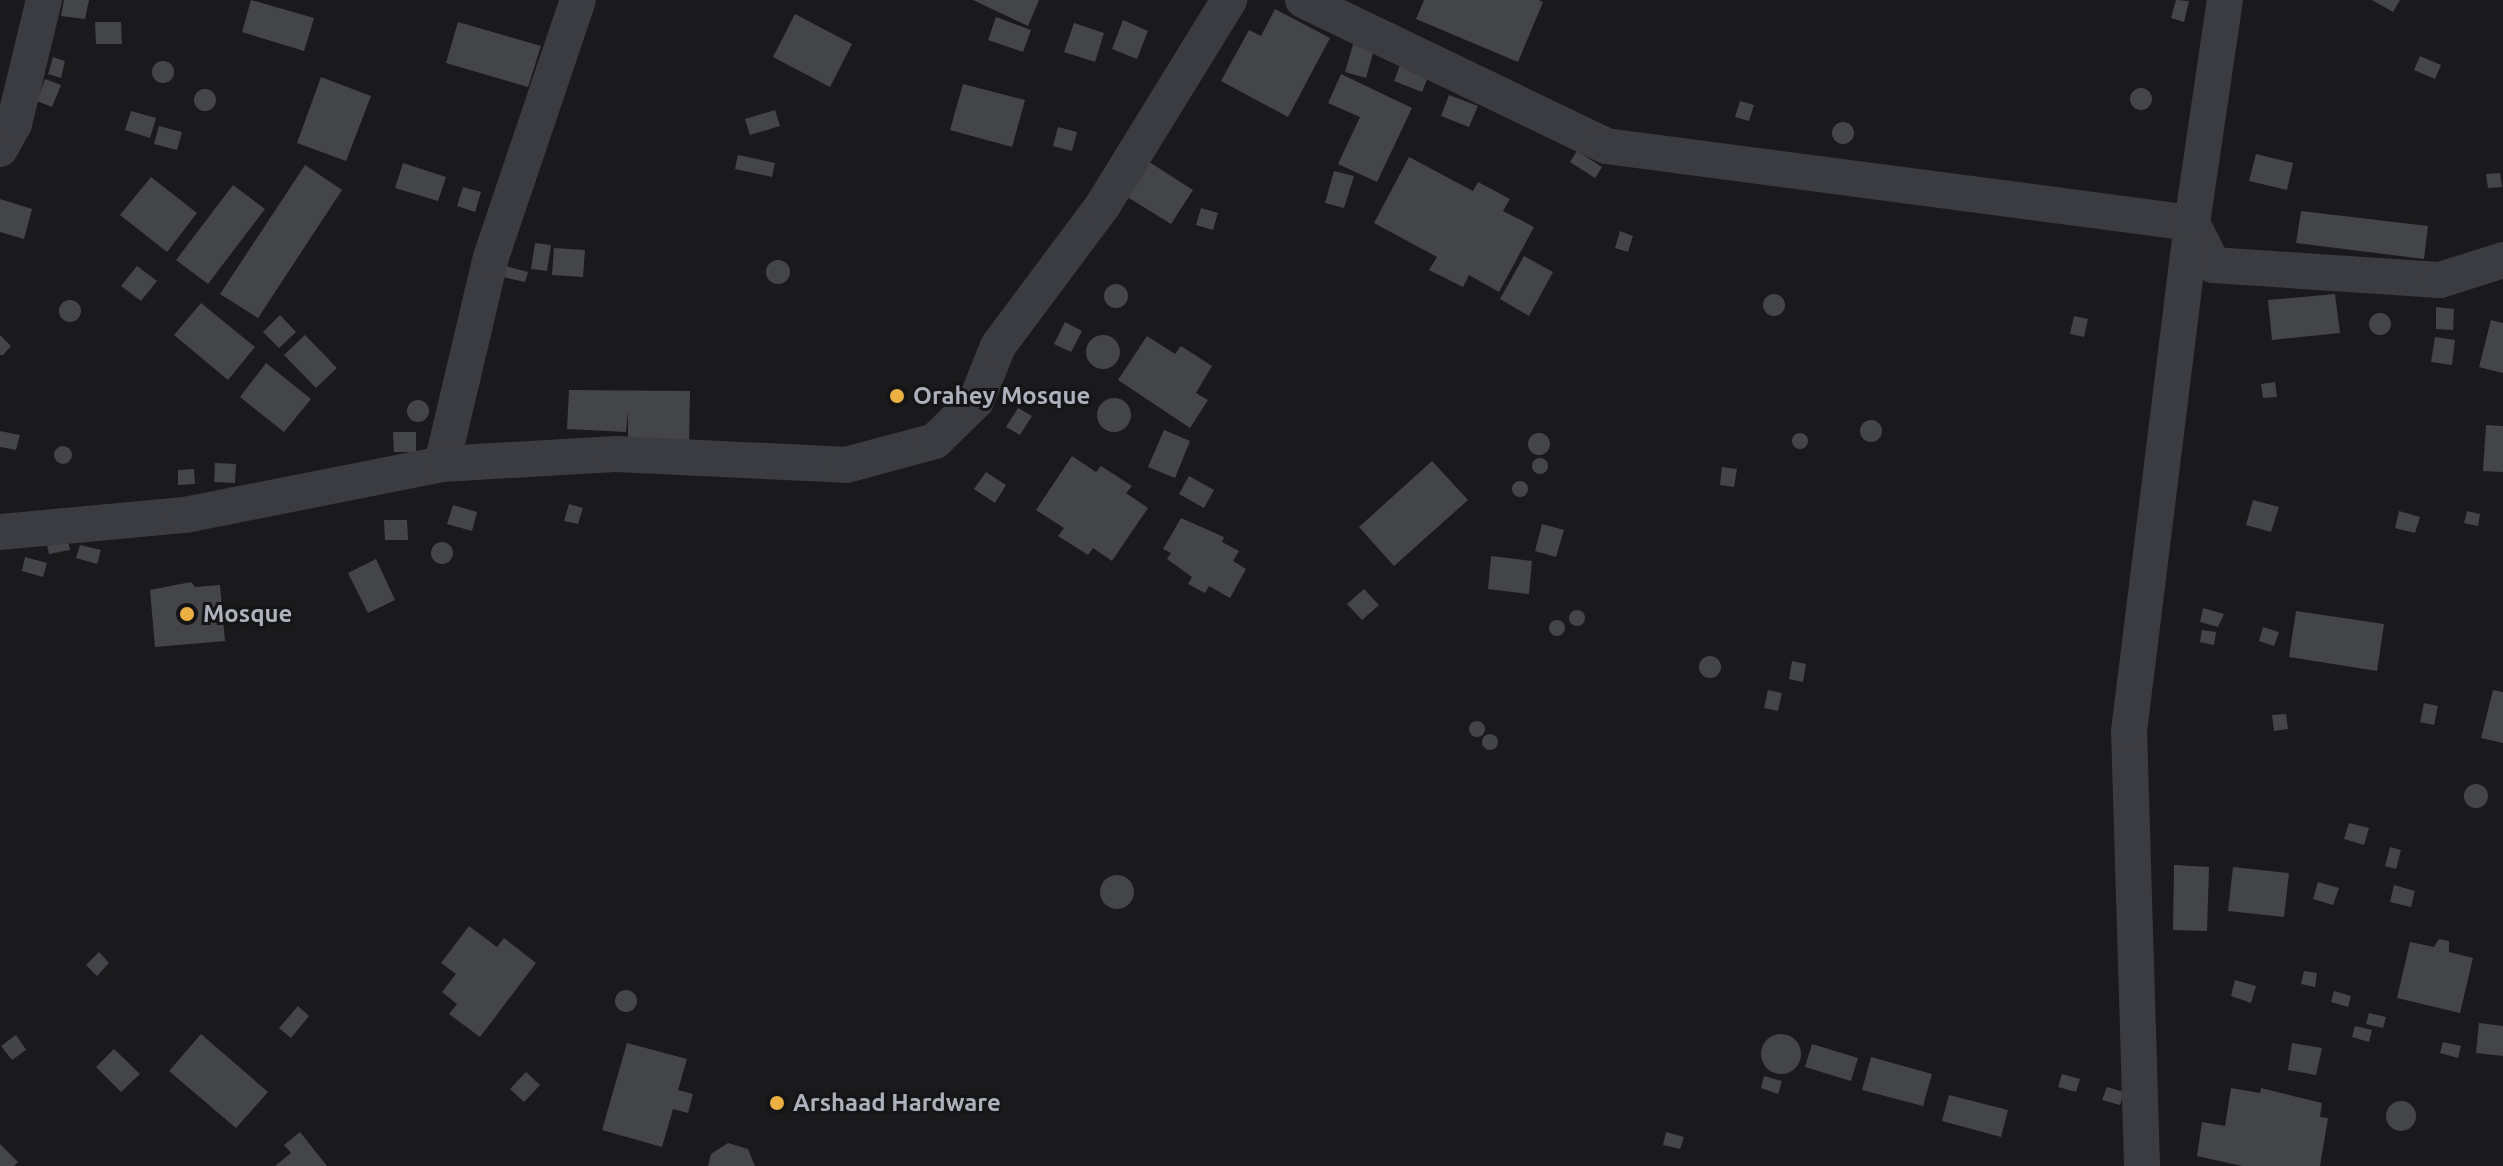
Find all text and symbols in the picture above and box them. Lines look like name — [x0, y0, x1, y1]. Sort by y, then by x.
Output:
place label: Orahey Mosque — [913, 382, 1090, 410]
marker: Orahey Mosque — [888, 387, 906, 405]
place label: Mosque — [203, 600, 292, 628]
marker: Mosque — [178, 605, 196, 623]
place label: Arshaad Hardware — [793, 1089, 1001, 1117]
marker: Arshaad Hardware — [768, 1094, 786, 1112]

